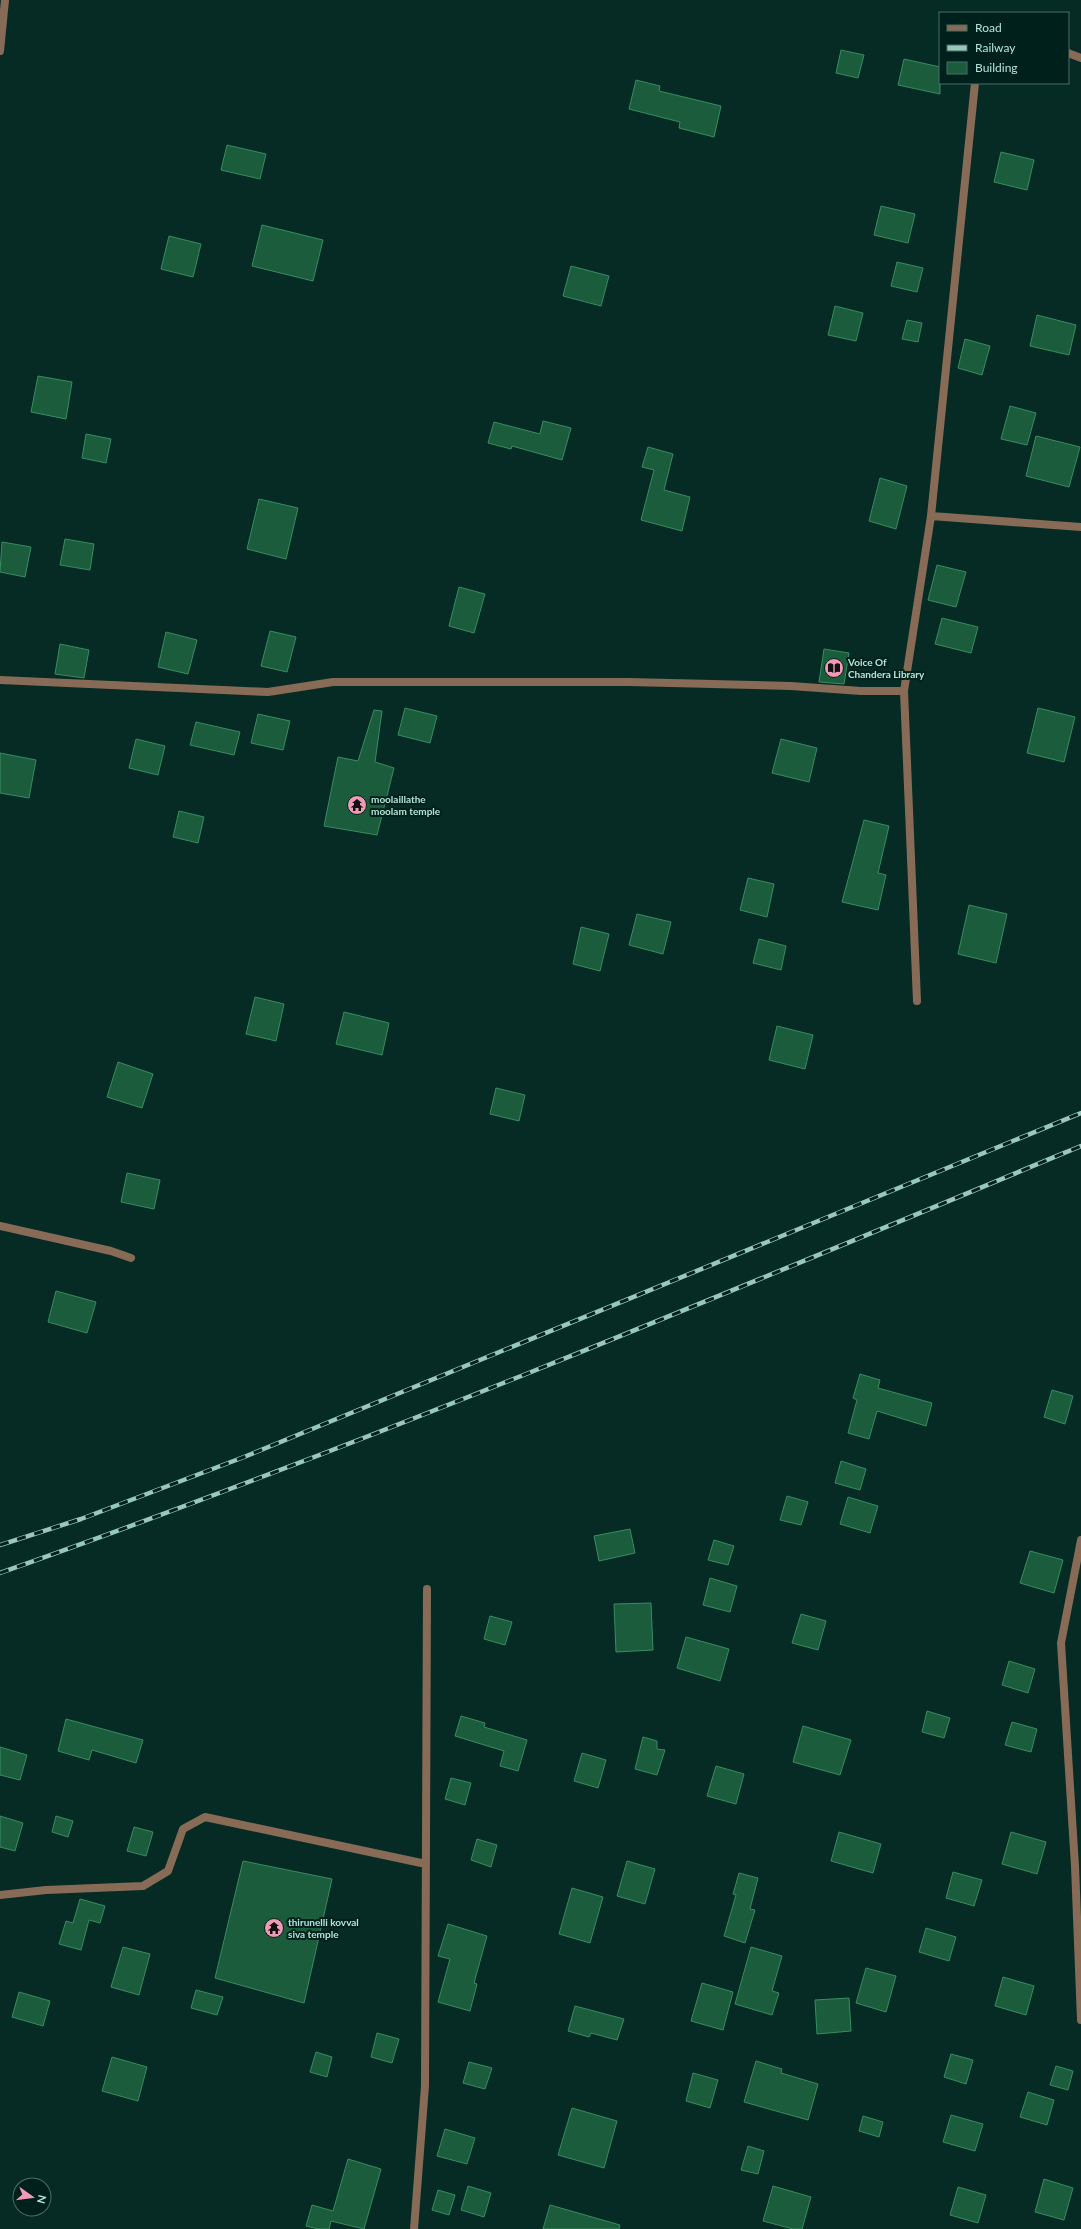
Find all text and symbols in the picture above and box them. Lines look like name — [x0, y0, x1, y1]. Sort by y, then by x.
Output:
legend — [939, 12, 1069, 84]
text: Road — [975, 20, 1002, 35]
text: Railway — [975, 40, 1016, 55]
text: Building — [975, 60, 1018, 75]
place label: Voice Of Chandera Library — [847, 656, 925, 680]
library icon: Voice Of Chandera Library — [823, 657, 845, 679]
place label: moolaillathe moolam temple — [371, 793, 441, 817]
temple icon: moolaillathe moolam temple — [346, 794, 368, 816]
place label: thirunelli kovval siva temple — [288, 1916, 359, 1940]
temple icon: thirunelli kovval siva temple — [263, 1917, 285, 1939]
north arrow — [12, 2177, 52, 2217]
text: N — [35, 2194, 50, 2205]

